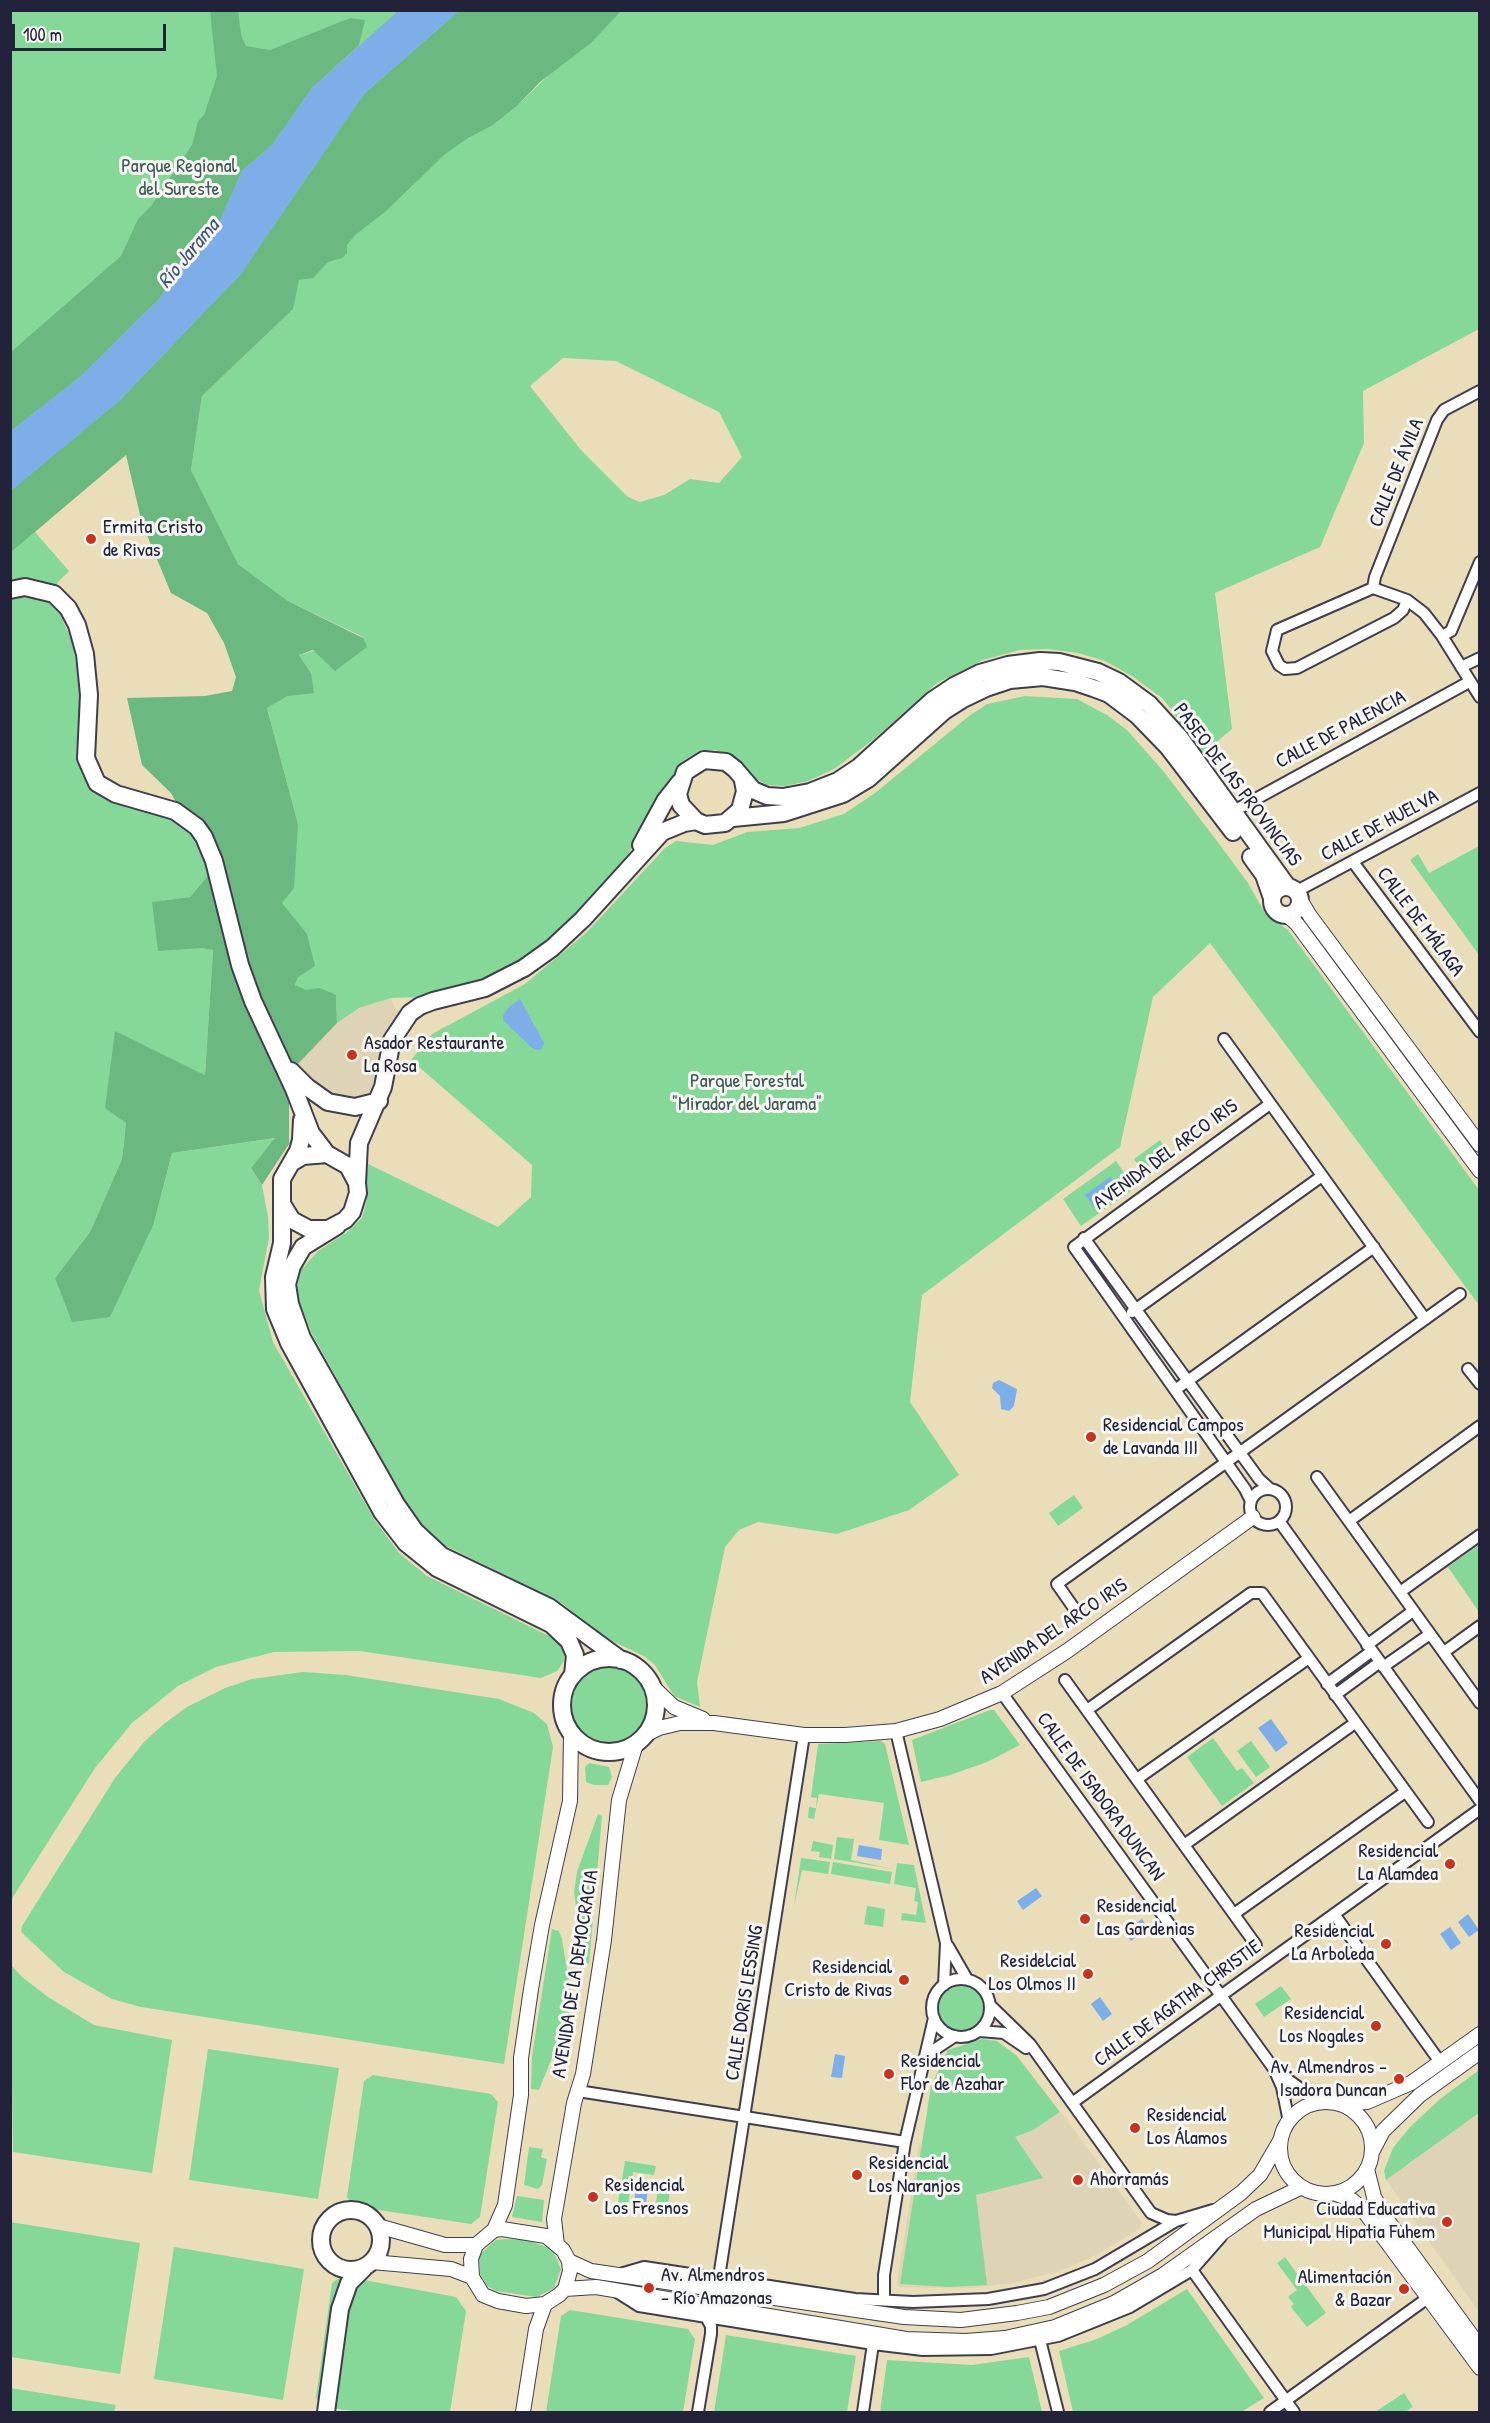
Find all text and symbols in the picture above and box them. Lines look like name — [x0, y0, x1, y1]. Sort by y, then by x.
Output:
scale bar — [15, 12, 170, 50]
text: 100 m — [23, 22, 62, 47]
park label: Parque Regional del Sureste — [121, 155, 237, 202]
water label: Río Jarama — [153, 214, 225, 294]
street label: CALLE DE ÁVILA — [1364, 415, 1430, 531]
place label: Ermita Cristo de Rivas — [103, 516, 203, 563]
marker: Ermita Cristo de Rivas — [84, 532, 98, 546]
street label: CALLE DE PALENCIA — [1272, 686, 1410, 774]
street label: PASEO DE LAS PROVINCIAS — [1168, 699, 1306, 871]
street label: CALLE DE HUELVA — [1317, 785, 1443, 867]
street label: CALLE DE MÁLAGA — [1371, 863, 1469, 981]
place label: Asador Restaurante La Rosa — [364, 1032, 504, 1079]
marker: Asador Restaurante La Rosa — [345, 1048, 359, 1062]
park label: Parque Forestal "Mirador del Jarama" — [672, 1070, 822, 1117]
street label: AVENIDA DEL ARCO IRIS — [1089, 1095, 1243, 1215]
place label: Residencial Campos de Lavanda III — [1103, 1414, 1244, 1461]
marker: Residencial Campos de Lavanda III — [1084, 1430, 1098, 1444]
street label: AVENIDA DEL ARCO IRIS — [976, 1574, 1132, 1690]
street label: CALLE DE ISADORA DUNCAN — [1031, 1708, 1169, 1886]
place label: Residencial La Alamdea — [1358, 1840, 1438, 1887]
marker: Residencial La Alamdea — [1443, 1857, 1457, 1871]
street label: AVENIDA DE LA DEMOCRACIA — [548, 1868, 604, 2080]
place label: Residencial Las Gardenias — [1097, 1895, 1195, 1942]
marker: Residencial Las Gardenias — [1078, 1912, 1092, 1926]
place label: Residencial La Arboleda — [1291, 1920, 1374, 1967]
street label: CALLE DORIS LESSING — [721, 1924, 769, 2082]
street label: CALLE DE AGATHA CHRISTIE — [1090, 1935, 1266, 2073]
marker: Residencial La Arboleda — [1379, 1937, 1393, 1951]
place label: Residelcial Los Olmos II — [988, 1950, 1076, 1997]
place label: Residencial Cristo de Rivas — [784, 1956, 892, 2003]
marker: Residelcial Los Olmos II — [1081, 1967, 1095, 1981]
marker: Residencial Cristo de Rivas — [897, 1973, 911, 1987]
place label: Residencial Los Nogales — [1280, 2002, 1364, 2049]
marker: Residencial Los Nogales — [1369, 2019, 1383, 2033]
place label: Residencial Flor de Azahar — [901, 2050, 1005, 2097]
place label: Av. Almendros - Isadora Duncan — [1271, 2056, 1387, 2103]
marker: Residencial Flor de Azahar — [882, 2067, 896, 2081]
marker: Av. Almendros - Isadora Duncan — [1392, 2072, 1406, 2086]
place label: Residencial Los Álamos — [1147, 2104, 1227, 2151]
marker: Residencial Los Álamos — [1128, 2121, 1142, 2135]
place label: Residencial Los Naranjos — [869, 2152, 960, 2199]
marker: Residencial Los Naranjos — [850, 2168, 864, 2182]
place label: Ahorramás — [1090, 2168, 1169, 2192]
marker: Ahorramás — [1071, 2173, 1085, 2187]
place label: Residencial Los Fresnos — [605, 2174, 688, 2221]
marker: Residencial Los Fresnos — [586, 2190, 600, 2204]
place label: Ciudad Educativa Municipal Hipatia Fuhem — [1264, 2198, 1435, 2245]
marker: Ciudad Educativa Municipal Hipatia Fuhem — [1440, 2215, 1454, 2229]
place label: Av. Almendros - Río Amazonas — [661, 2264, 772, 2311]
place label: Alimentación & Bazar — [1298, 2266, 1392, 2313]
marker: Av. Almendros - Río Amazonas — [642, 2281, 656, 2295]
marker: Alimentación & Bazar — [1397, 2282, 1411, 2296]

